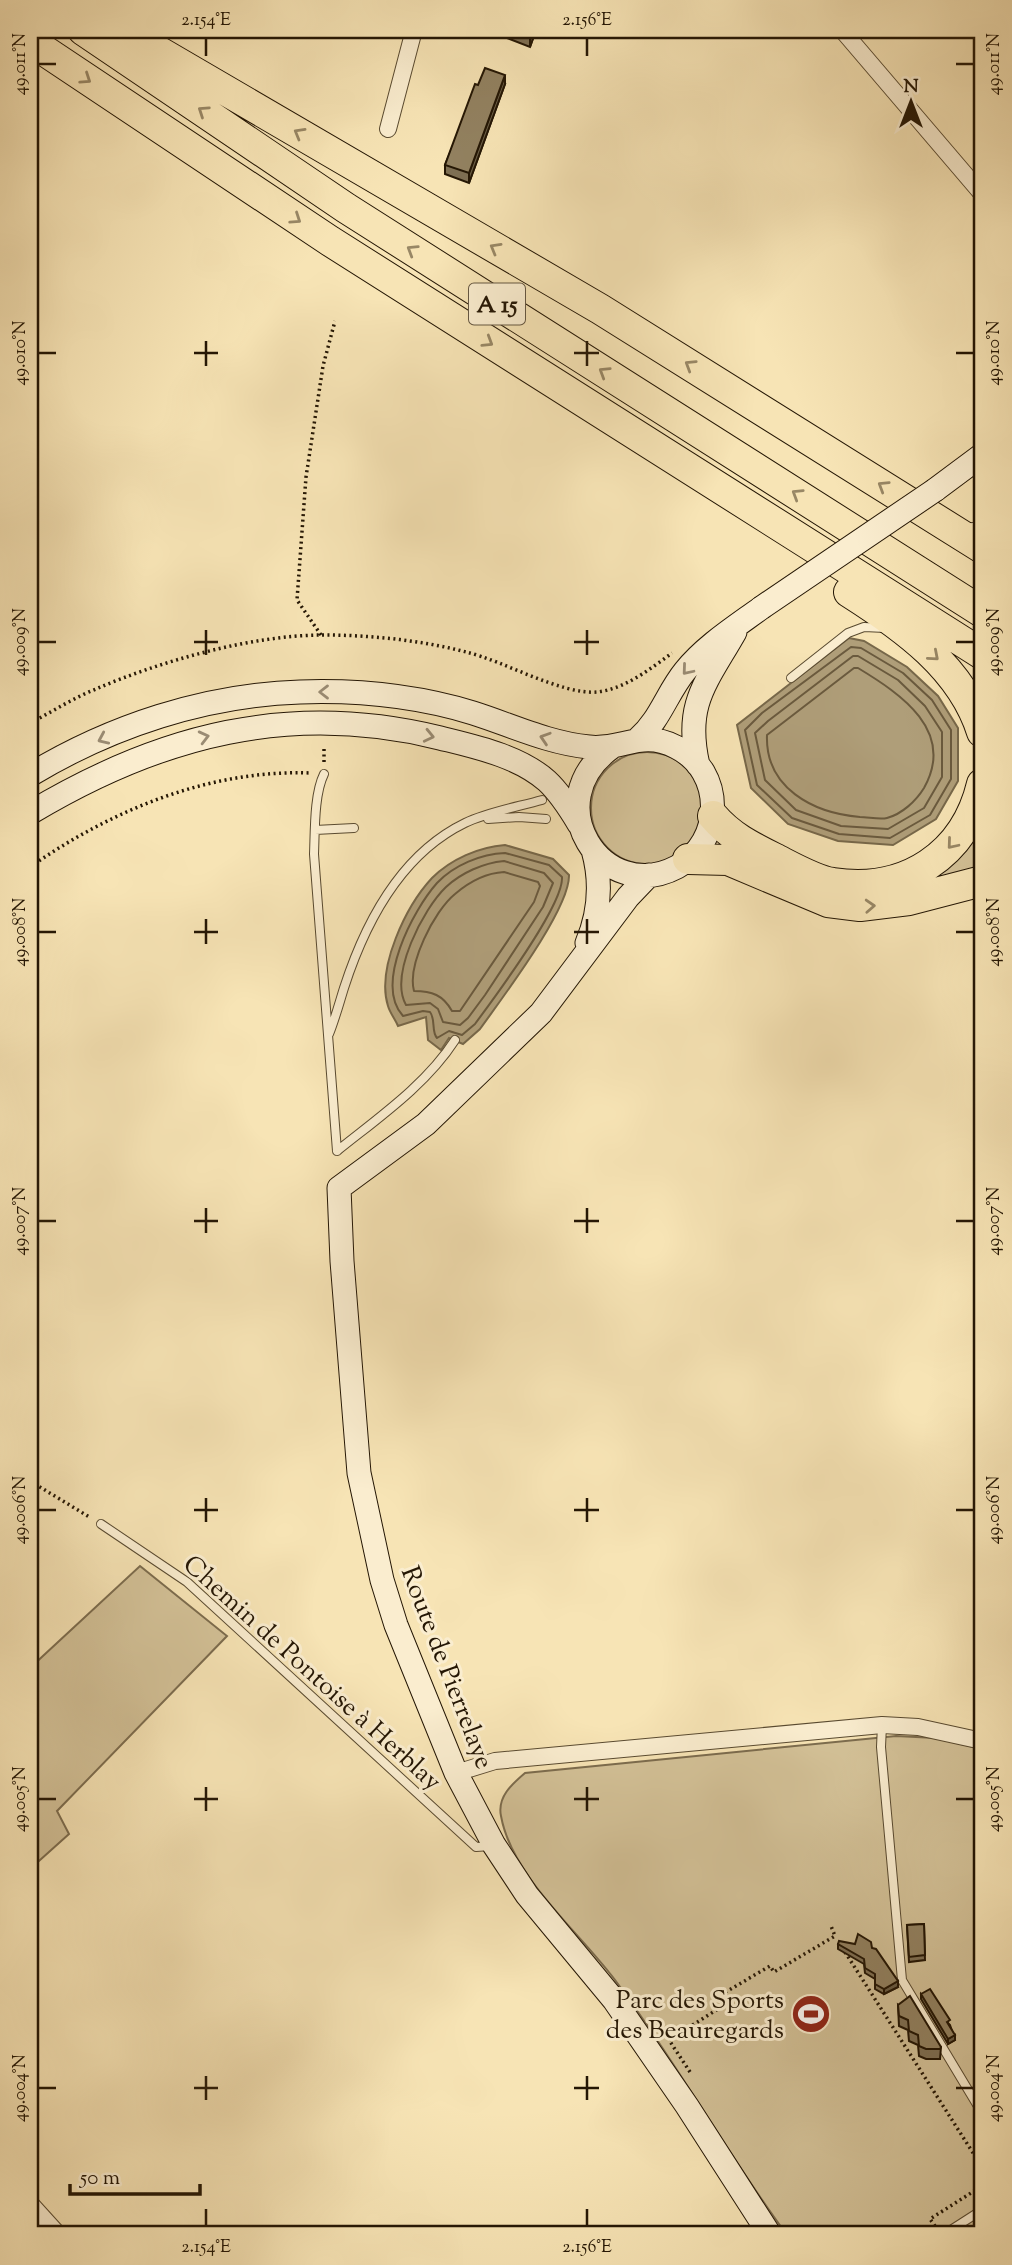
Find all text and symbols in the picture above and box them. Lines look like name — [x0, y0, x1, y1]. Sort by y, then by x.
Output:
text: 2.154°E — [181, 8, 231, 34]
text: 2.156°E — [562, 8, 612, 34]
text: 49.011°N — [8, 33, 34, 95]
text: 49.011°N — [982, 33, 1008, 95]
north arrow — [876, 66, 946, 136]
one-way arrow — [79, 71, 92, 84]
text: N — [903, 74, 919, 101]
one-way arrow — [197, 106, 210, 119]
one-way arrow — [293, 128, 306, 141]
one-way arrow — [288, 211, 301, 223]
one-way arrow — [490, 243, 503, 256]
one-way arrow — [407, 246, 420, 259]
road number: A 15 — [469, 284, 525, 324]
text: 49.010°N — [8, 320, 34, 386]
text: 49.010°N — [982, 320, 1008, 386]
one-way arrow — [480, 333, 493, 346]
one-way arrow — [685, 361, 698, 374]
one-way arrow — [599, 368, 612, 381]
one-way arrow — [878, 481, 891, 494]
one-way arrow — [791, 490, 804, 503]
text: 49.009°N — [8, 608, 34, 676]
text: 49.009°N — [982, 608, 1008, 676]
one-way arrow — [925, 648, 938, 660]
one-way arrow — [683, 662, 695, 675]
one-way arrow — [318, 684, 328, 700]
one-way arrow — [423, 727, 435, 742]
one-way arrow — [98, 731, 110, 745]
one-way arrow — [198, 731, 210, 745]
one-way arrow — [539, 732, 552, 746]
one-way arrow — [948, 836, 960, 849]
text: 49.008°N — [8, 898, 34, 966]
one-way arrow — [865, 898, 876, 913]
text: 49.008°N — [982, 898, 1008, 966]
text: 49.007°N — [8, 1187, 34, 1255]
text: 49.007°N — [982, 1187, 1008, 1255]
text: 49.006°N — [8, 1476, 34, 1544]
text: 49.006°N — [982, 1476, 1008, 1544]
street label: Chemin de Pontoise à Herblay — [174, 1547, 449, 1800]
street label: Route de Pierrelaye — [390, 1561, 501, 1775]
text: 49.005°N — [8, 1766, 34, 1832]
text: 49.005°N — [982, 1766, 1008, 1832]
place label: Parc des Sports des Beauregards — [606, 1983, 784, 2050]
sports icon: Parc des Sports des Beauregards — [790, 1993, 832, 2035]
text: 49.004°N — [8, 2054, 34, 2122]
text: 49.004°N — [982, 2054, 1008, 2122]
scale bar — [70, 2153, 200, 2197]
text: 50 m — [79, 2164, 120, 2194]
text: 2.154°E — [181, 2235, 231, 2261]
text: 2.156°E — [562, 2235, 612, 2261]

